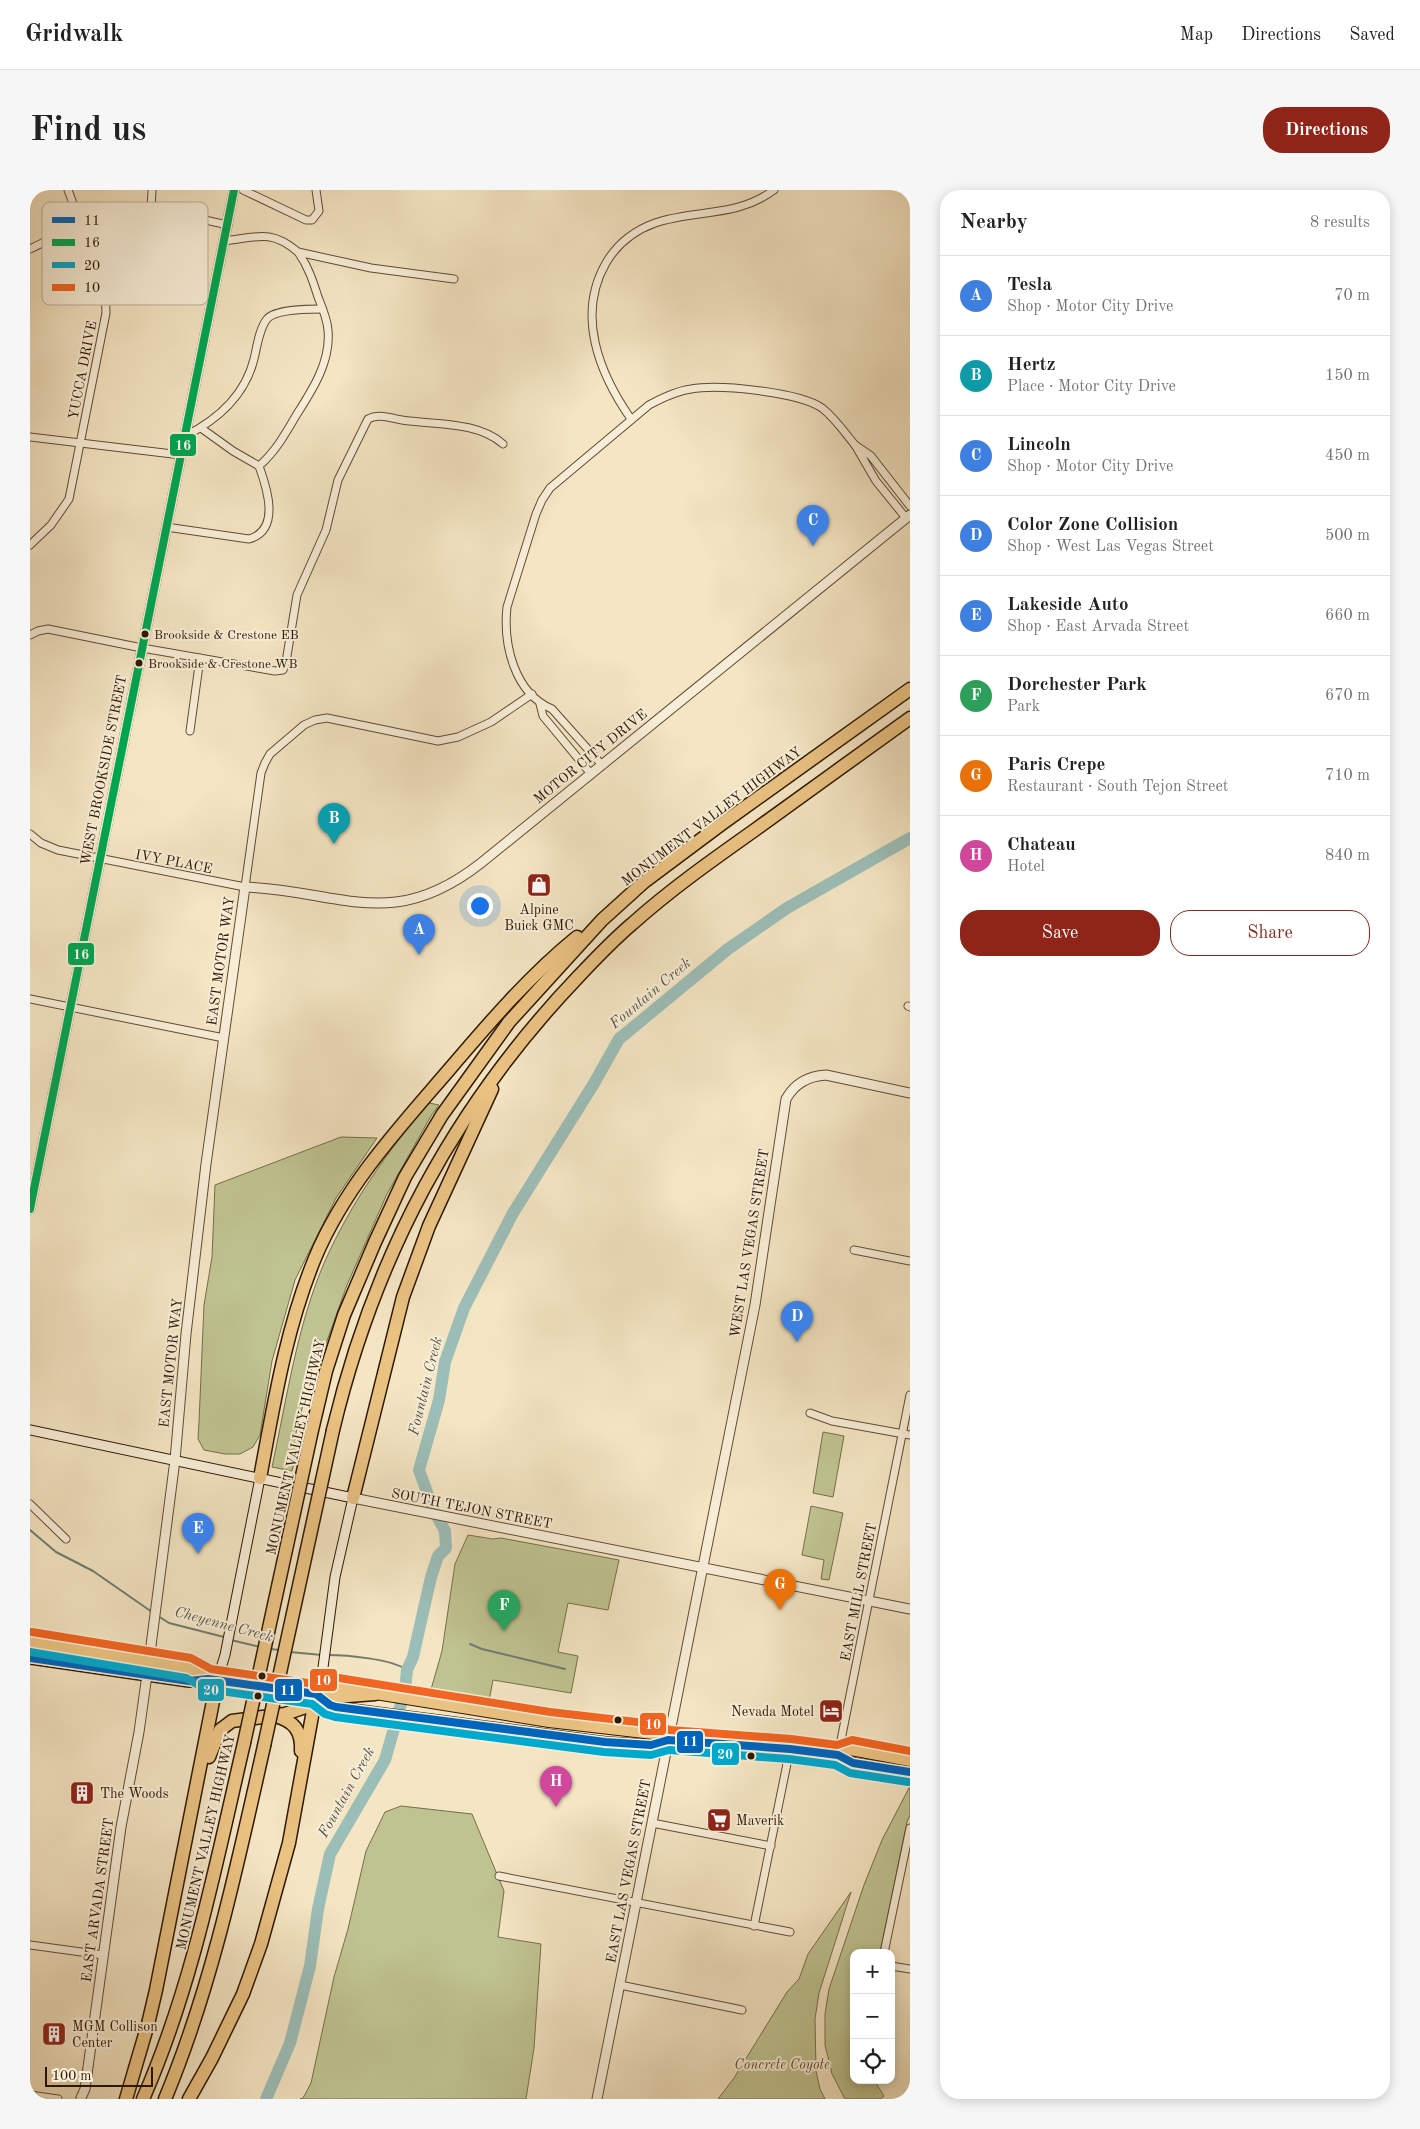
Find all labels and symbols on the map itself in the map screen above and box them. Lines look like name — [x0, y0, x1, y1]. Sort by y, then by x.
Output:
legend — [42, 202, 208, 305]
text: 11 — [84, 214, 100, 228]
text: 16 — [84, 236, 100, 250]
text: 20 — [84, 259, 100, 273]
text: 10 — [84, 281, 100, 295]
street label: YUCCA DRIVE — [67, 320, 99, 421]
line badge: 16 — [169, 433, 197, 457]
text: 16 — [175, 439, 191, 453]
pin: C — [797, 505, 829, 546]
marker: Brookside & Crestone EB — [140, 629, 150, 639]
place label: Brookside & Crestone EB — [154, 629, 299, 642]
marker: Brookside & Crestone WB — [134, 658, 144, 668]
place label: Brookside & Crestone WB — [148, 658, 298, 671]
street label: WEST BROOKSIDE STREET — [79, 674, 129, 867]
street label: MOTOR CITY DRIVE — [531, 707, 650, 807]
street label: MONUMENT VALLEY HIGHWAY — [619, 745, 804, 889]
pin: B — [318, 803, 350, 844]
street label: IVY PLACE — [134, 848, 214, 876]
shop icon: Alpine Buick GMC — [526, 872, 552, 898]
your location — [467, 893, 493, 919]
street label: EAST MOTOR WAY — [205, 896, 237, 1027]
place label: Alpine Buick GMC — [504, 903, 574, 933]
pin: A — [403, 914, 435, 955]
line badge: 16 — [67, 942, 95, 966]
text: 16 — [73, 948, 89, 962]
water label: Fountain Creek — [607, 956, 695, 1033]
street label: WEST LAS VEGAS STREET — [728, 1148, 772, 1339]
street label: EAST MOTOR WAY — [157, 1298, 185, 1429]
pin: D — [781, 1301, 813, 1342]
water label: Fountain Creek — [407, 1336, 446, 1438]
street label: MONUMENT VALLEY HIGHWAY — [264, 1338, 328, 1557]
street label: SOUTH TEJON STREET — [390, 1486, 553, 1531]
pin: E — [182, 1513, 214, 1554]
street label: EAST MILL STREET — [839, 1522, 879, 1663]
pin: G — [764, 1569, 796, 1610]
pin: F — [488, 1590, 520, 1631]
water label: Cheyenne Creek — [173, 1605, 275, 1646]
line badge: 10 — [309, 1668, 338, 1692]
unlabelled marker — [257, 1671, 267, 1681]
text: 10 — [315, 1674, 331, 1688]
line badge: 20 — [197, 1678, 225, 1702]
line badge: 11 — [274, 1678, 303, 1702]
text: 20 — [203, 1684, 219, 1698]
text: 11 — [280, 1684, 296, 1698]
unlabelled marker — [253, 1691, 263, 1701]
hotel icon: Nevada Motel — [818, 1698, 844, 1724]
place label: Nevada Motel — [731, 1705, 814, 1719]
line badge: 10 — [639, 1712, 667, 1736]
unlabelled marker — [613, 1715, 623, 1725]
text: 10 — [645, 1718, 661, 1732]
line badge: 11 — [676, 1730, 704, 1754]
street label: MONUMENT VALLEY HIGHWAY — [174, 1733, 238, 1952]
text: 11 — [682, 1735, 698, 1749]
line badge: 20 — [711, 1742, 740, 1766]
water label: Fountain Creek — [316, 1745, 378, 1841]
text: 20 — [717, 1748, 733, 1762]
unlabelled marker — [746, 1751, 756, 1761]
pin: H — [540, 1766, 572, 1807]
street label: EAST LAS VEGAS STREET — [604, 1778, 654, 1964]
building icon: The Woods — [69, 1780, 95, 1806]
place label: The Woods — [100, 1787, 169, 1801]
supermarket icon: Maverik — [706, 1807, 732, 1833]
place label: Maverik — [736, 1814, 784, 1828]
street label: EAST ARVADA STREET — [80, 1817, 116, 1983]
place label: MGM Collison Center — [72, 2020, 158, 2050]
building icon: MGM Collison Center — [41, 2021, 67, 2047]
park label: Concrete Coyote — [734, 2058, 830, 2073]
scale bar — [45, 2064, 152, 2087]

